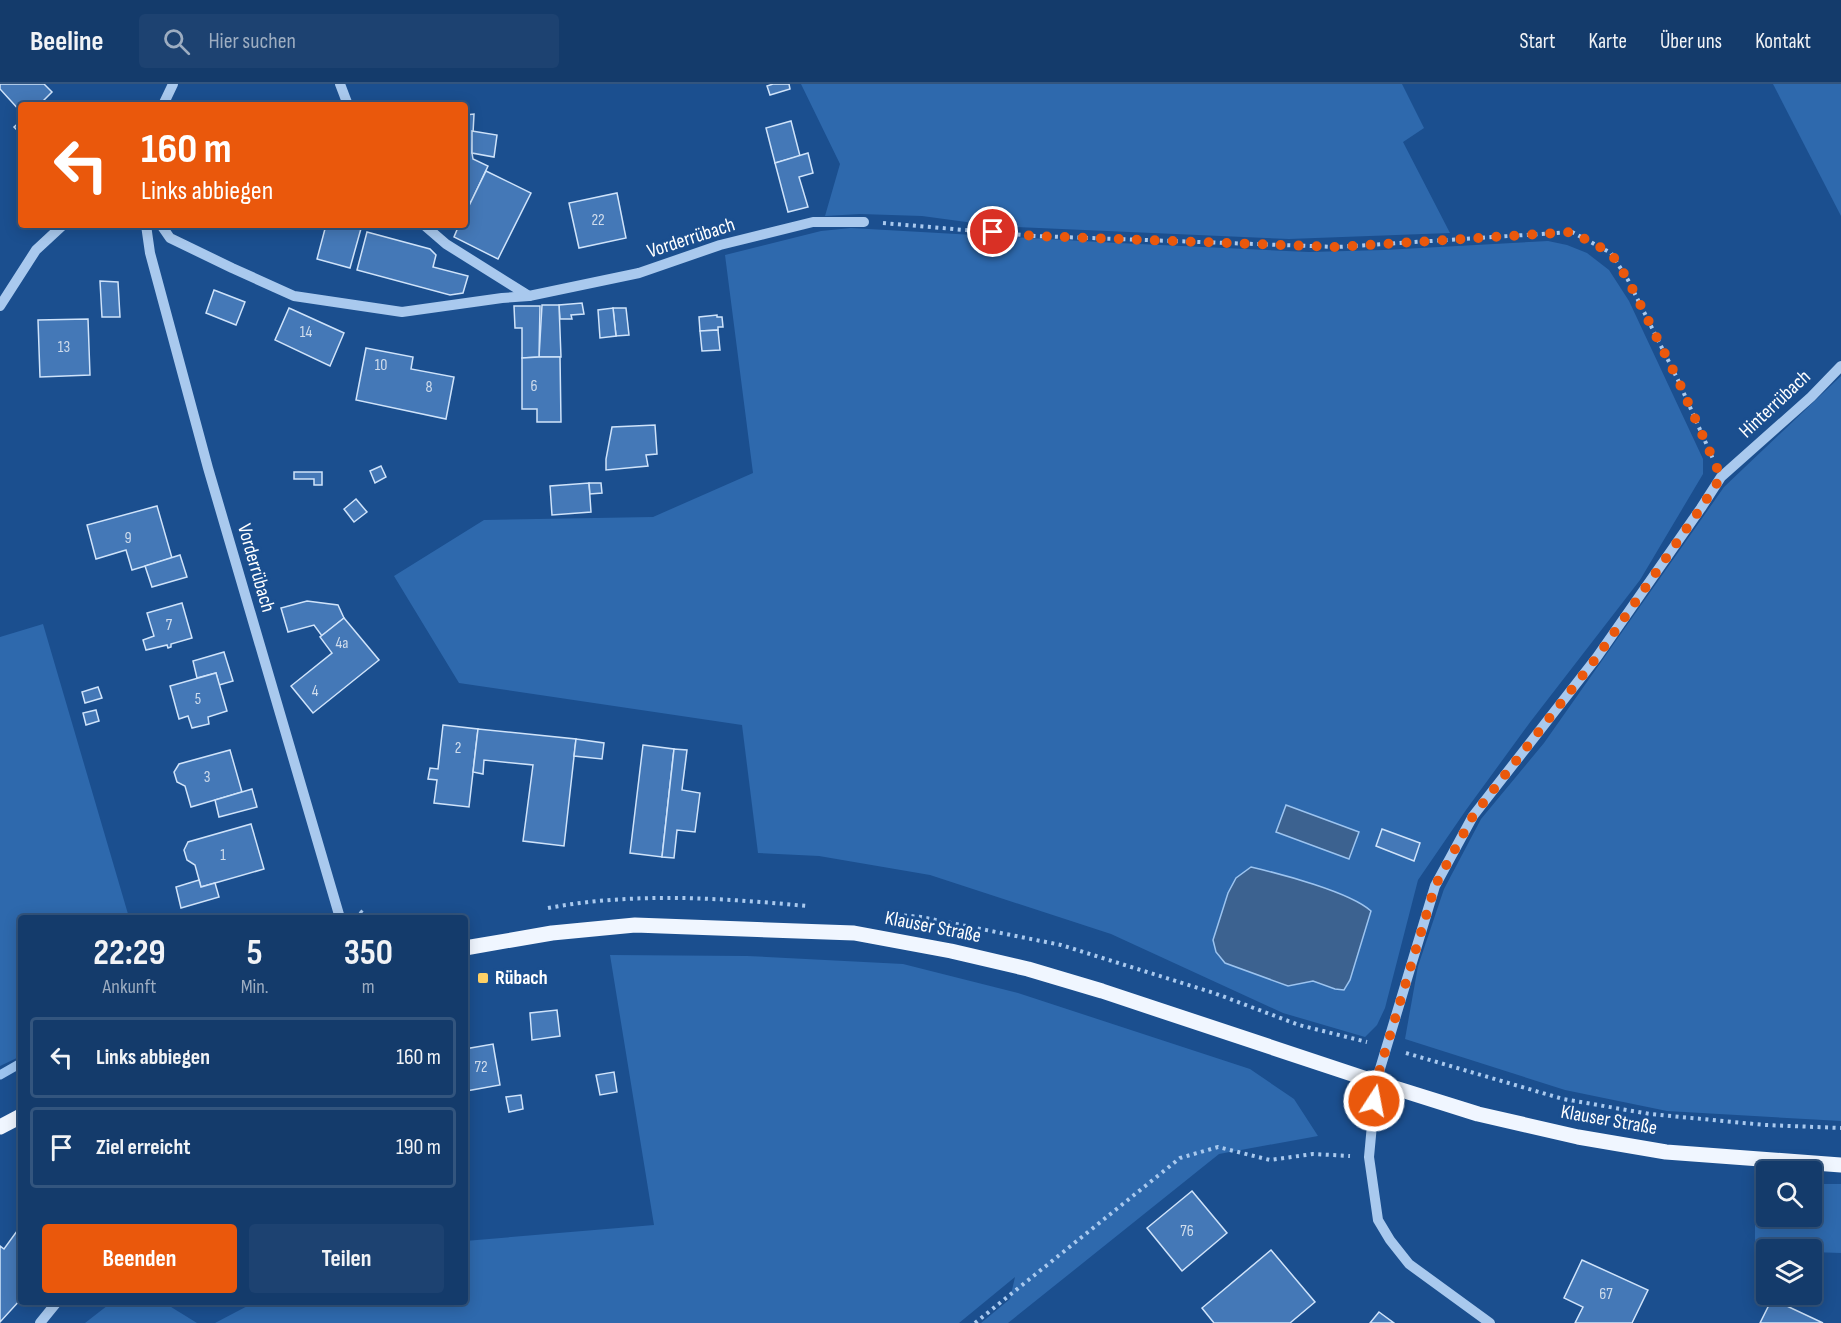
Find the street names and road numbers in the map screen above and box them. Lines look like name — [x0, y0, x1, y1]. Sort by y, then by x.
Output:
street label: Vorderrübach — [644, 213, 738, 263]
street label: Hinterrübach — [1734, 365, 1816, 443]
street label: Vorderrübach — [232, 521, 280, 615]
street label: Klauser Straße — [883, 906, 983, 948]
street label: Klauser Straße — [1559, 1100, 1659, 1140]

